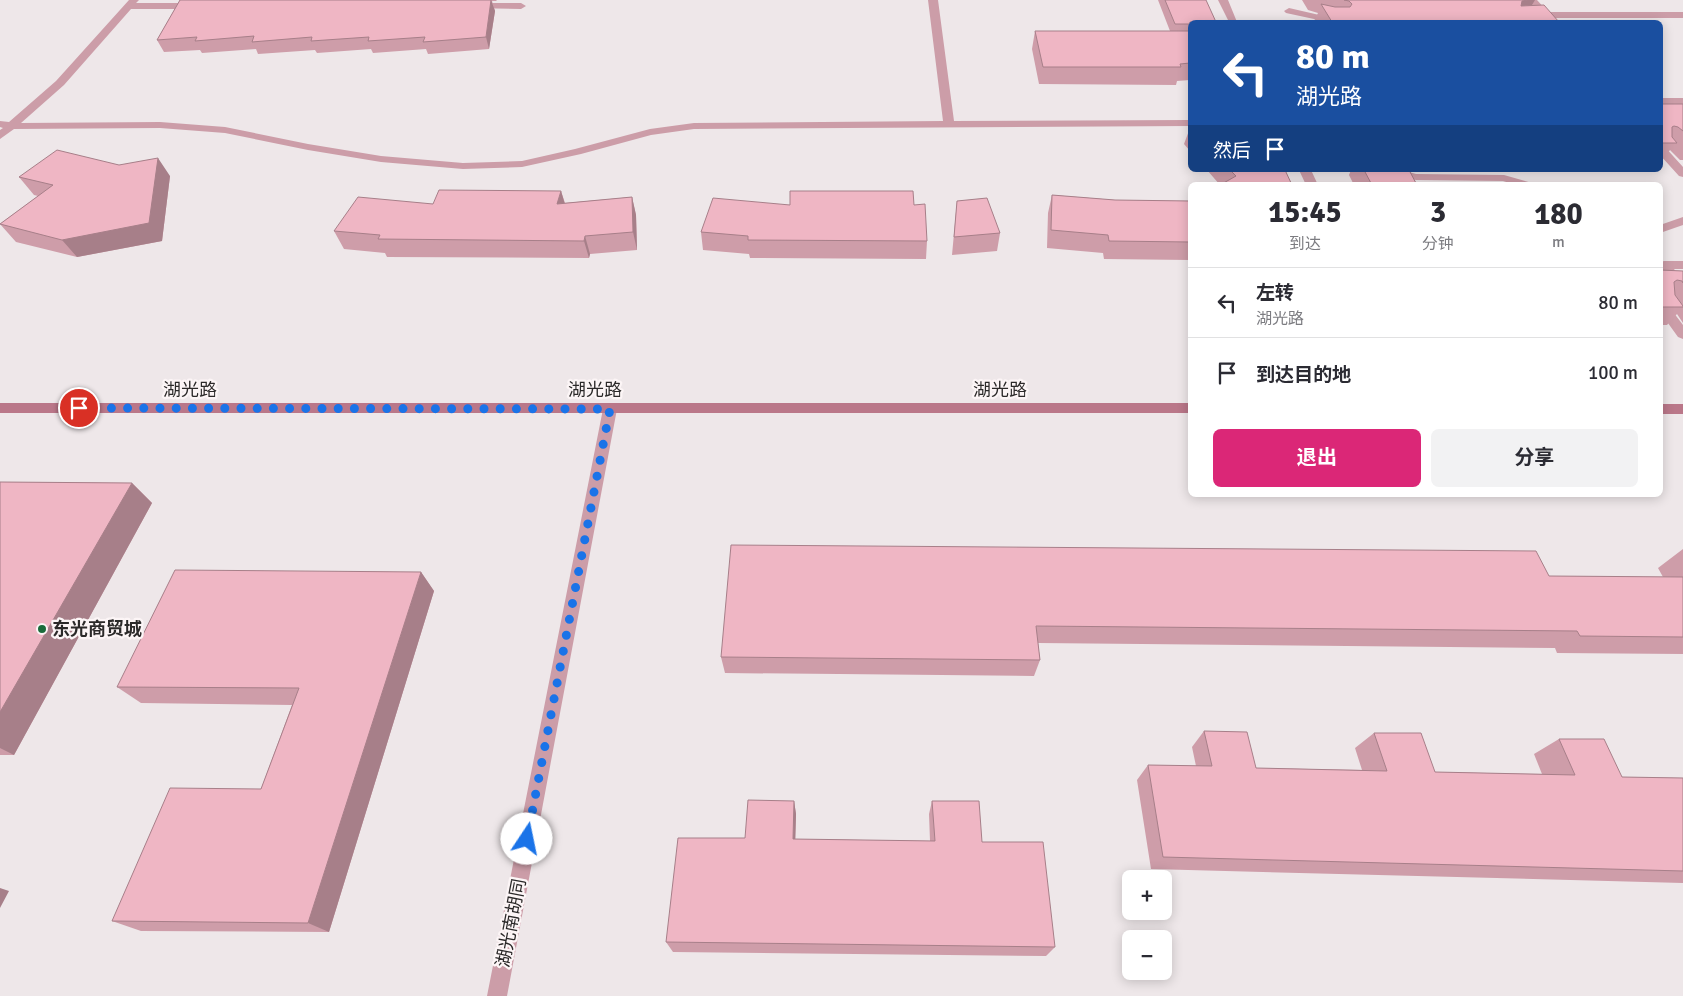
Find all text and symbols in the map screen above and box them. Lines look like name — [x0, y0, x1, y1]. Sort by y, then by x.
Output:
text: 80 m — [1296, 35, 1370, 78]
icon: left — [1213, 40, 1278, 105]
text: 湖光路 — [1296, 83, 1362, 110]
icon: arrive — [1261, 135, 1289, 163]
text: 然后 — [1213, 139, 1251, 163]
text: 15:45 — [1268, 194, 1342, 231]
text: 3 — [1430, 194, 1446, 231]
text: 180 — [1534, 196, 1583, 233]
text: m — [1552, 232, 1565, 252]
text: 到达 — [1289, 234, 1321, 254]
text: 分钟 — [1422, 234, 1454, 254]
text: 左转 — [1256, 281, 1294, 305]
icon: left — [1213, 289, 1241, 317]
text: 80 m — [1598, 291, 1638, 315]
text: 湖光路 — [1256, 309, 1304, 329]
icon: arrive — [1213, 359, 1241, 387]
text: 100 m — [1588, 361, 1638, 385]
text: 到达目的地 — [1256, 363, 1351, 387]
street label: 湖光路 — [163, 379, 217, 401]
street label: 湖光路 — [568, 379, 622, 401]
street label: 湖光路 — [973, 379, 1027, 401]
pin — [58, 387, 100, 429]
icon: arrive — [65, 394, 93, 422]
button: 退出 — [1213, 429, 1421, 487]
button: 分享 — [1431, 429, 1638, 487]
place label: 东光商贸城 — [52, 618, 142, 640]
marker: 东光商贸城 — [36, 623, 48, 635]
position arrow — [500, 812, 552, 864]
map controls — [1122, 870, 1172, 980]
button: + — [1122, 870, 1172, 920]
street label: 湖光南胡同 — [492, 877, 530, 969]
button: − — [1122, 930, 1172, 980]

